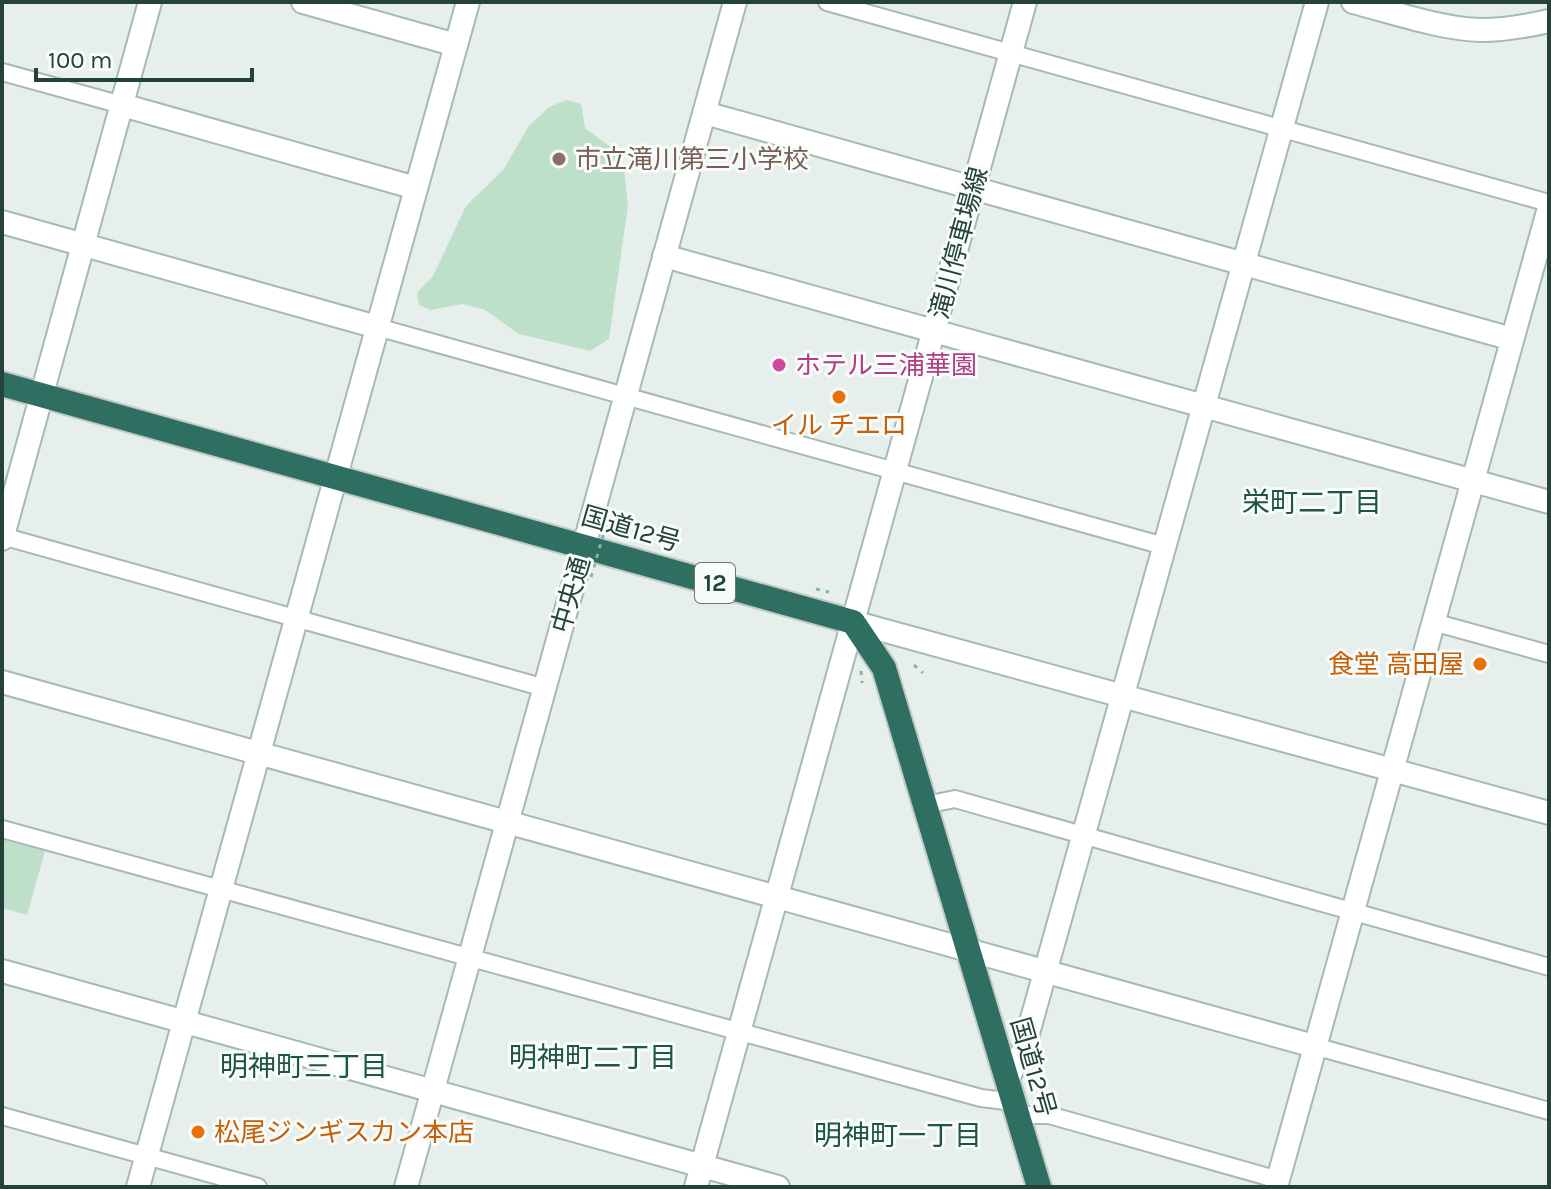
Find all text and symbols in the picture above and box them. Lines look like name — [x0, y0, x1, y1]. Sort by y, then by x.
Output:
scale bar — [36, 32, 252, 82]
text: 100 m — [48, 46, 113, 74]
place label: 市立滝川第三小学校 — [575, 144, 809, 175]
marker: 市立滝川第三小学校 — [550, 150, 568, 168]
street label: 滝川停車場線 — [924, 164, 994, 322]
place label: ホテル三浦華園 — [795, 350, 977, 381]
marker: ホテル三浦華園 — [770, 356, 788, 374]
marker: イル チエロ — [830, 388, 848, 406]
place label: イル チエロ — [771, 410, 907, 441]
district label: 栄町二丁目 — [1242, 486, 1382, 519]
street label: 国道12号 — [578, 500, 684, 558]
street label: 中央通 — [545, 553, 597, 637]
road number: 12 — [695, 563, 735, 603]
place label: 食堂 高田屋 — [1328, 649, 1464, 680]
marker: 食堂 高田屋 — [1471, 655, 1489, 673]
street label: 国道12号 — [1004, 1014, 1062, 1120]
district label: 明神町二丁目 — [509, 1041, 677, 1074]
district label: 明神町三丁目 — [220, 1050, 388, 1083]
place label: 松尾ジンギスカン本店 — [214, 1117, 474, 1148]
district label: 明神町一丁目 — [814, 1119, 982, 1152]
marker: 松尾ジンギスカン本店 — [189, 1123, 207, 1141]

